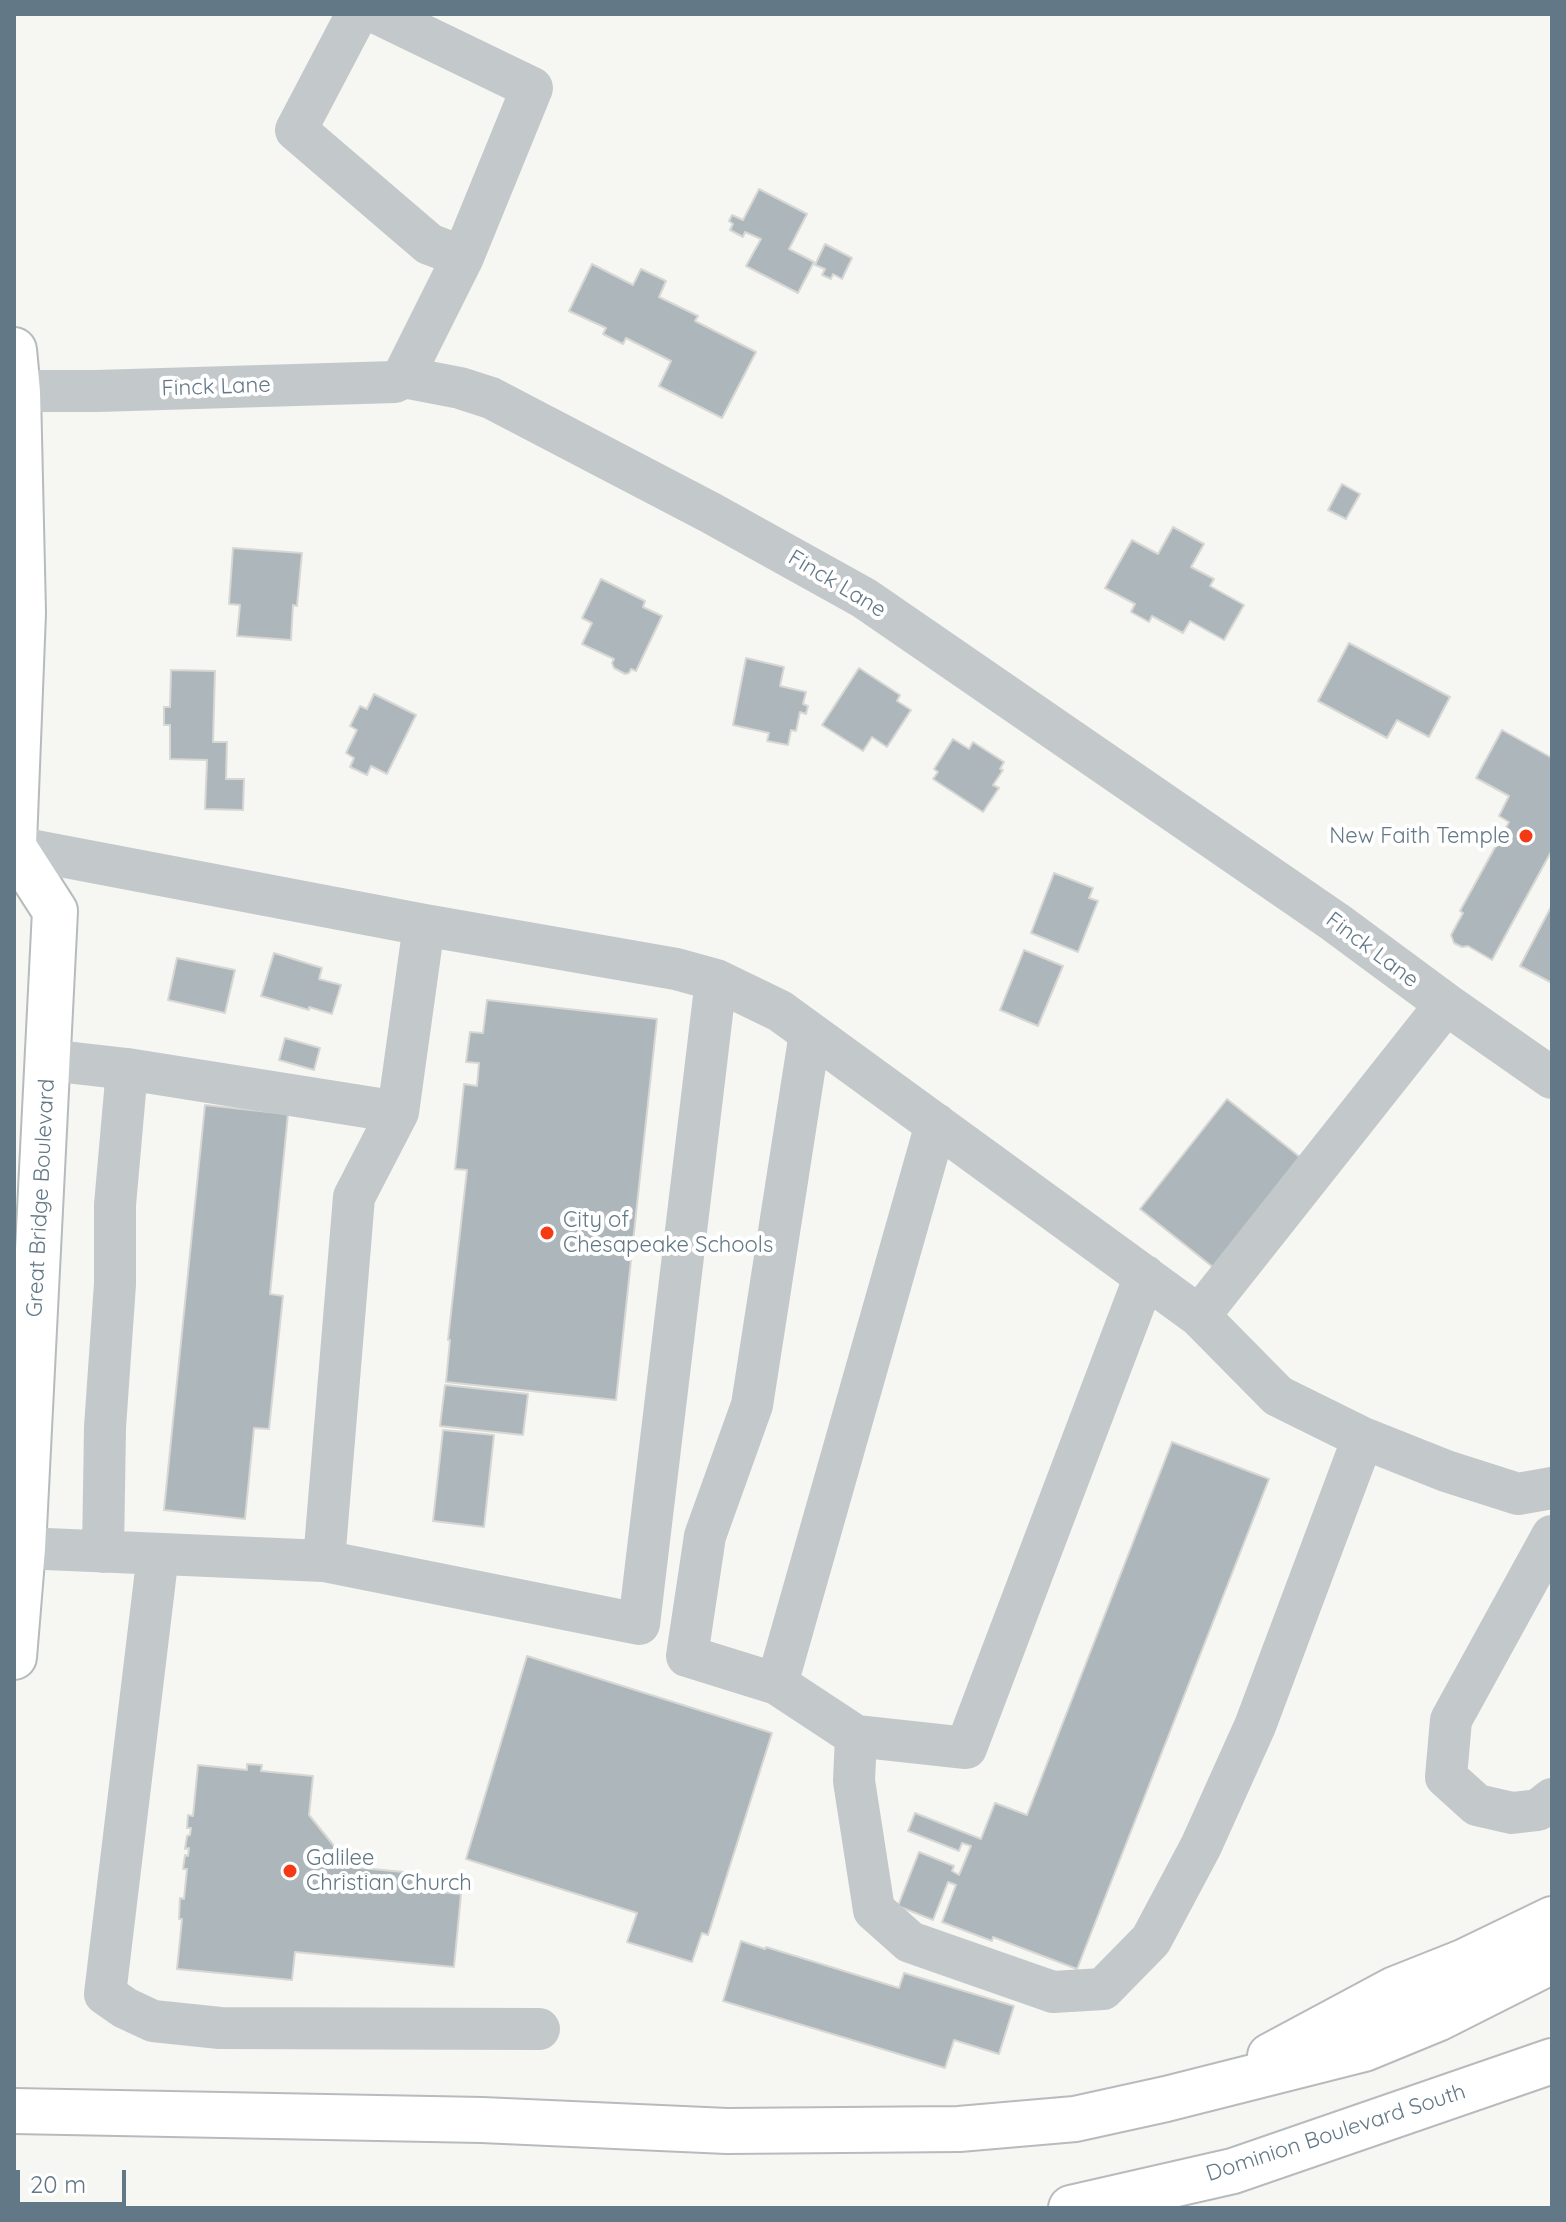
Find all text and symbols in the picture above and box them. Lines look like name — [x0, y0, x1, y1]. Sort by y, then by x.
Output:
street label: Finck Lane — [161, 372, 271, 402]
street label: Finck Lane — [783, 545, 891, 623]
place label: New Faith Temple — [1329, 823, 1510, 849]
marker: New Faith Temple — [1517, 827, 1535, 845]
street label: Finck Lane — [1320, 907, 1424, 993]
street label: Great Bridge Boulevard — [22, 1078, 60, 1318]
place label: City of Chesapeake Schools — [563, 1207, 773, 1258]
marker: City of Chesapeake Schools — [538, 1224, 556, 1242]
place label: Galilee Christian Church — [306, 1845, 472, 1896]
marker: Galilee Christian Church — [281, 1862, 299, 1880]
street label: Dominion Boulevard South — [1203, 2079, 1469, 2187]
scale bar — [20, 2154, 130, 2204]
text: 20 m — [30, 2169, 86, 2199]

